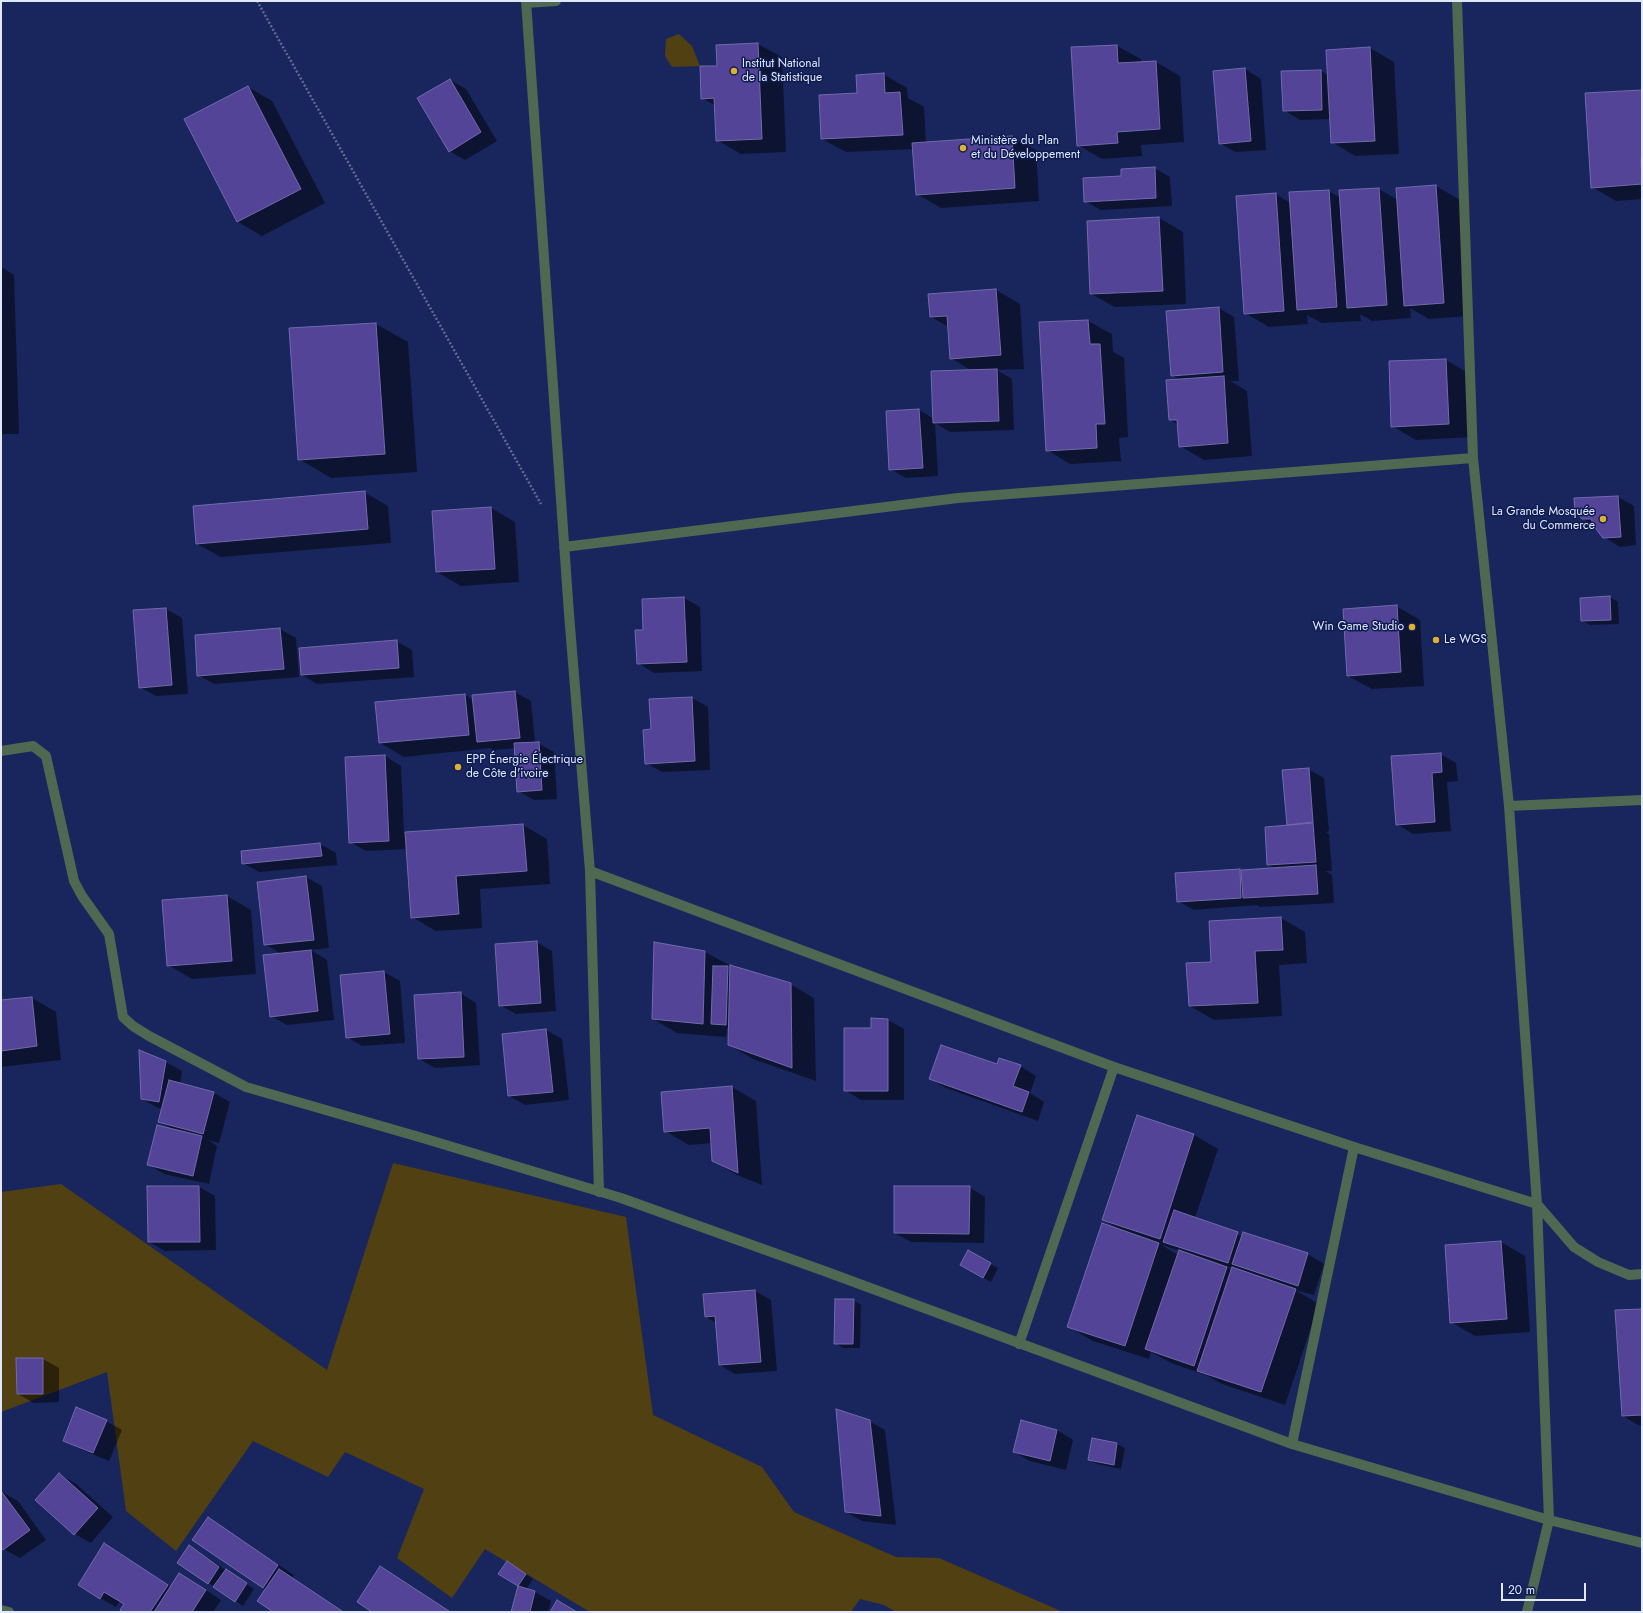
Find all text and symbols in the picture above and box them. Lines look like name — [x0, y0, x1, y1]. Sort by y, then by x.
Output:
place label: Institut National de la Statistique — [742, 57, 822, 85]
marker: Institut National de la Statistique — [729, 66, 739, 76]
place label: Ministère du Plan et du Développement — [971, 134, 1080, 162]
marker: Ministère du Plan et du Développement — [958, 143, 968, 153]
place label: La Grande Mosquée du Commerce — [1492, 505, 1595, 533]
marker: La Grande Mosquée du Commerce — [1598, 514, 1608, 524]
place label: Win Game Studio — [1313, 620, 1404, 634]
marker: Win Game Studio — [1407, 622, 1417, 632]
place label: Le WGS — [1444, 633, 1487, 647]
marker: Le WGS — [1431, 635, 1441, 645]
place label: EPP Énergie Électrique de Côte d'ivoire — [466, 753, 583, 781]
marker: EPP Énergie Électrique de Côte d'ivoire — [453, 762, 463, 772]
scale bar — [1503, 1575, 1588, 1601]
text: 20 m — [1508, 1581, 1535, 1599]

